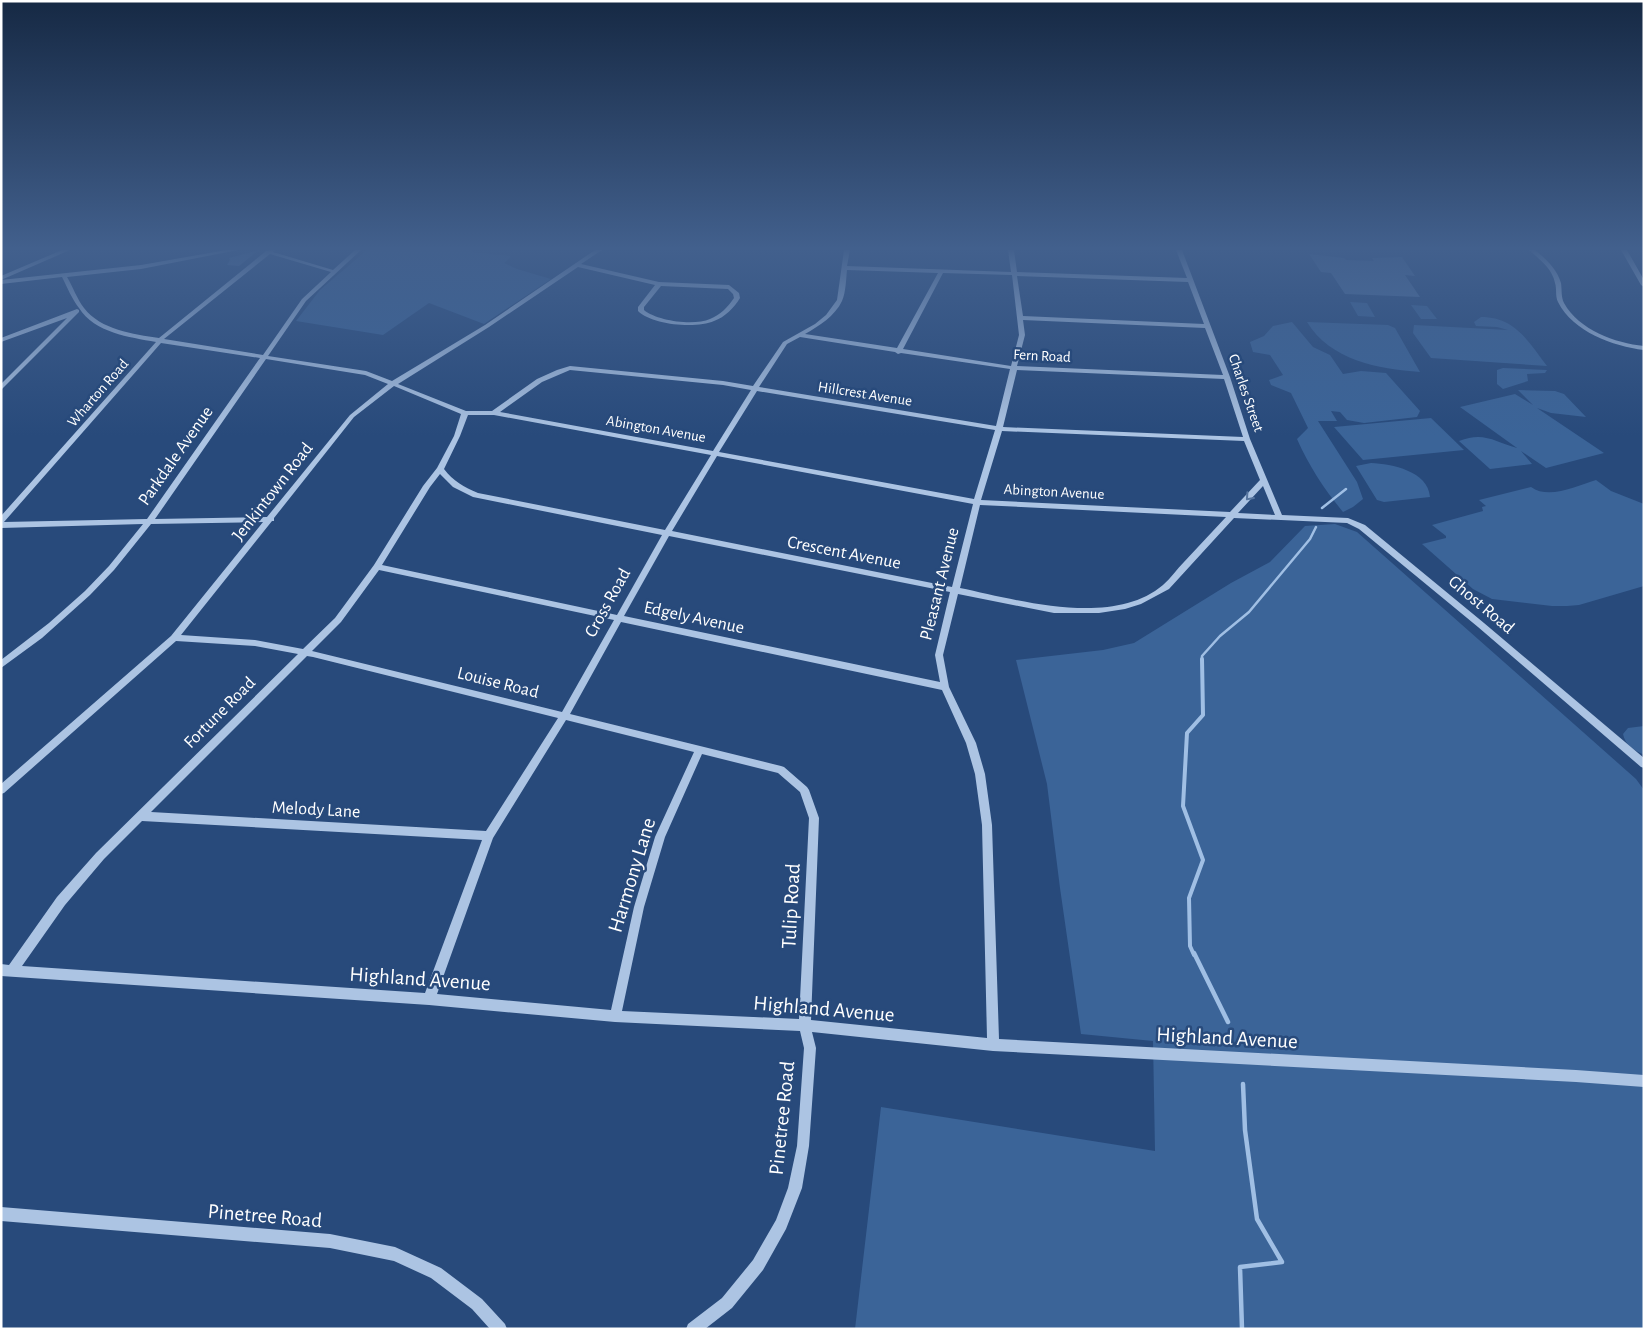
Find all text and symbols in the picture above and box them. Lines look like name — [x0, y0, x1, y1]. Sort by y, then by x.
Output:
street label: Fern Road — [1013, 347, 1071, 365]
street label: Charles Street — [1226, 352, 1266, 434]
street label: Wharton Road — [65, 356, 132, 430]
street label: Hillcrest Avenue — [817, 379, 913, 409]
street label: Parkdale Avenue — [135, 403, 217, 509]
street label: Abington Avenue — [605, 413, 707, 445]
street label: Jenkintown Road — [229, 440, 317, 544]
street label: Abington Avenue — [1003, 482, 1105, 502]
one-way arrow — [1246, 491, 1255, 500]
street label: Pleasant Avenue — [917, 526, 963, 642]
street label: Crescent Avenue — [786, 533, 902, 573]
street label: Cross Road — [582, 566, 634, 640]
street label: Ghost Road — [1445, 572, 1517, 638]
street label: Edgely Avenue — [642, 599, 746, 637]
street label: Louise Road — [455, 664, 541, 702]
street label: Fortune Road — [181, 674, 259, 752]
street label: Melody Lane — [271, 799, 361, 821]
street label: Harmony Lane — [605, 815, 659, 935]
street label: Tulip Road — [778, 863, 804, 949]
street label: Highland Avenue — [349, 964, 491, 994]
street label: Highland Avenue — [753, 992, 895, 1026]
street label: Highland Avenue — [1156, 1024, 1298, 1052]
street label: Pinetree Road — [766, 1060, 798, 1176]
street label: Pinetree Road — [207, 1201, 323, 1231]

